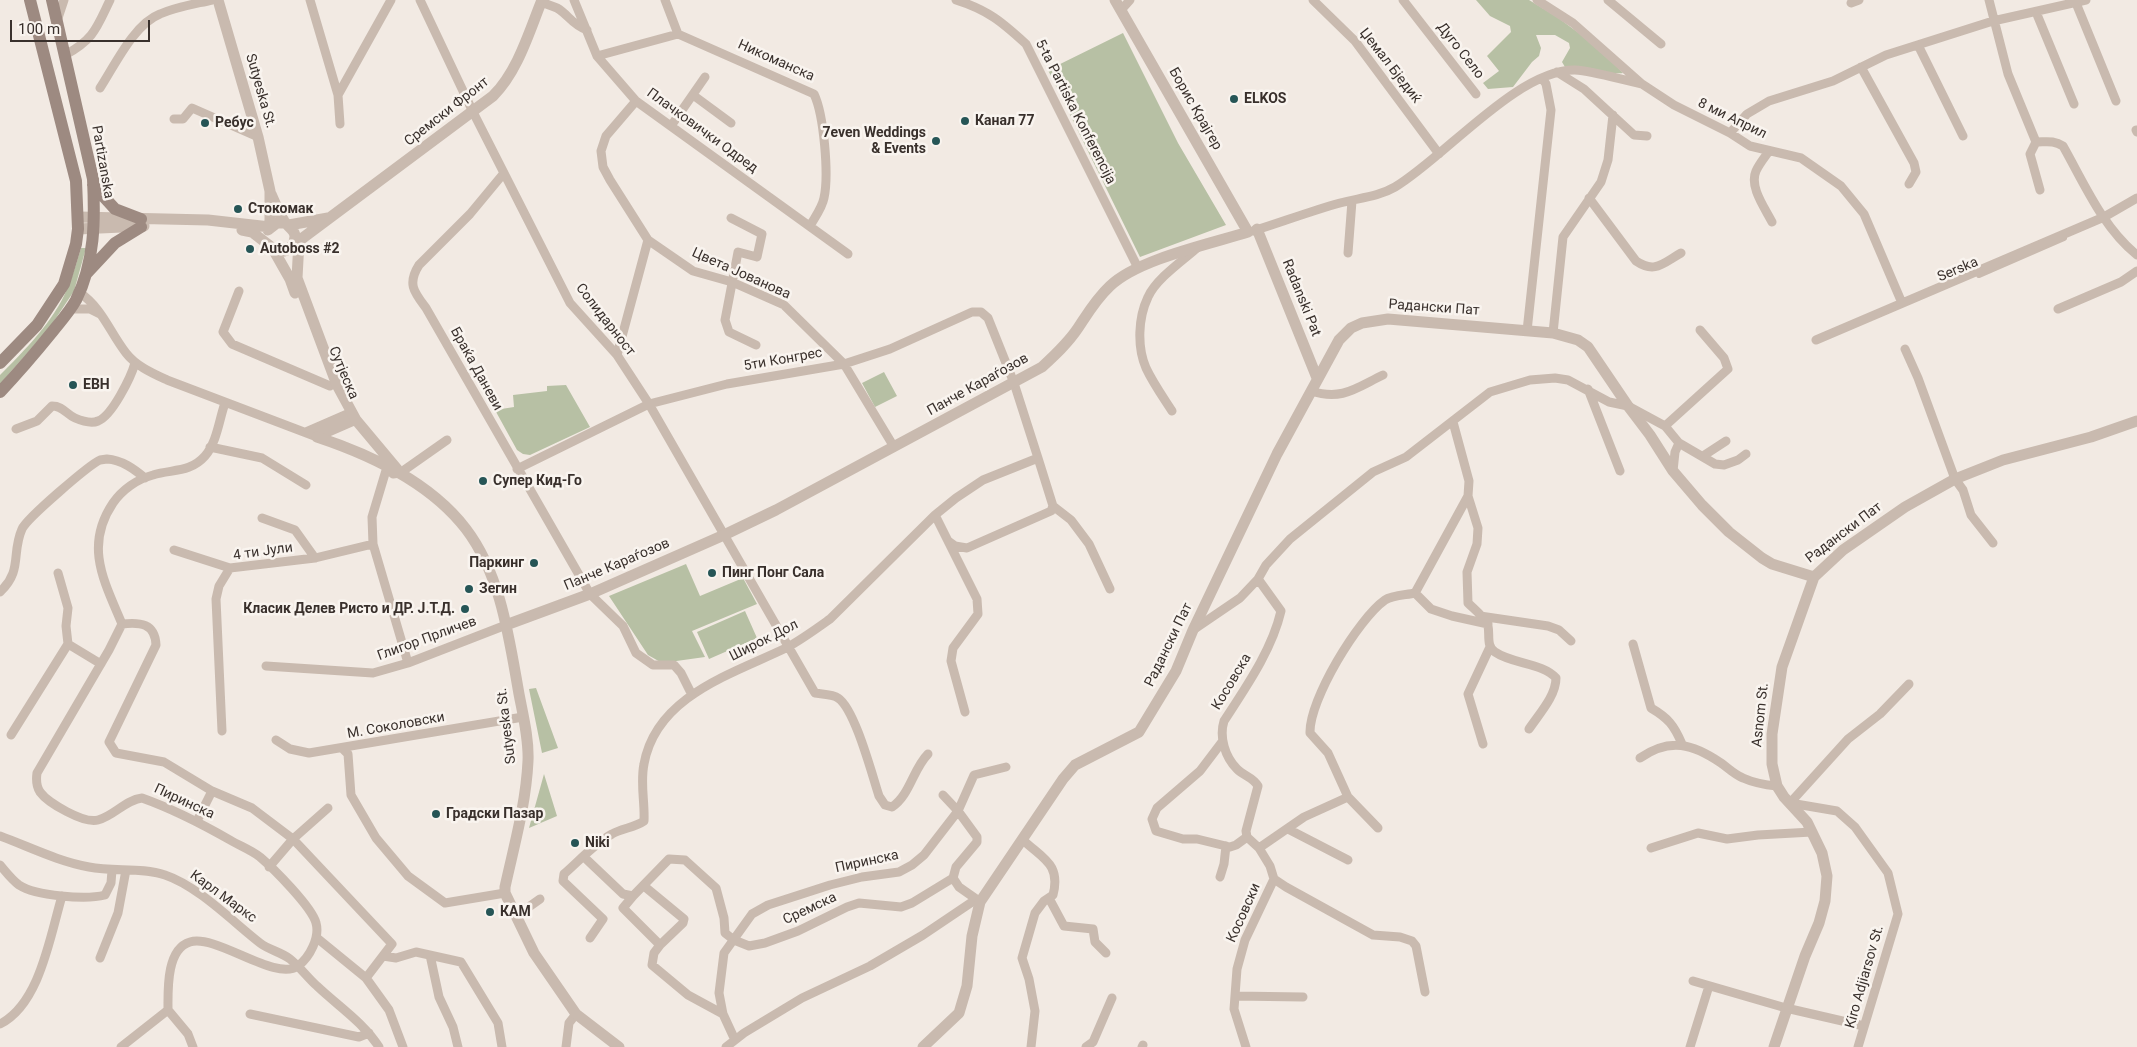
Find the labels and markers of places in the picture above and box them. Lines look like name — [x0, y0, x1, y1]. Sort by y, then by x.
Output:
place label: ELKOS — [1244, 91, 1286, 107]
marker: ELKOS — [1228, 93, 1240, 105]
place label: Канал 77 — [975, 113, 1034, 129]
place label: Ребус — [215, 115, 254, 131]
marker: Канал 77 — [959, 115, 971, 127]
marker: Ребус — [199, 117, 211, 129]
place label: 7even Weddings & Events — [823, 125, 926, 158]
marker: 7even Weddings & Events — [930, 135, 942, 147]
place label: Стокомак — [248, 201, 313, 217]
marker: Стокомак — [232, 203, 244, 215]
place label: Autoboss #2 — [260, 241, 340, 257]
marker: Autoboss #2 — [244, 243, 256, 255]
place label: ЕВН — [83, 377, 110, 393]
marker: ЕВН — [67, 379, 79, 391]
place label: Супер Кид-Го — [493, 473, 582, 489]
marker: Супер Кид-Го — [477, 475, 489, 487]
place label: Паркинг — [469, 555, 524, 571]
marker: Паркинг — [528, 557, 540, 569]
place label: Пинг Понг Сала — [722, 565, 824, 581]
marker: Пинг Понг Сала — [706, 567, 718, 579]
place label: Зегин — [479, 581, 517, 597]
marker: Зегин — [463, 583, 475, 595]
place label: Класик Делев Ристо и ДР. Ј.Т.Д. — [243, 601, 455, 617]
marker: Класик Делев Ристо и ДР. Ј.Т.Д. — [459, 603, 471, 615]
place label: Градски Пазар — [446, 806, 543, 822]
marker: Градски Пазар — [430, 808, 442, 820]
place label: Niki — [585, 835, 610, 851]
marker: Niki — [569, 837, 581, 849]
place label: КАМ — [500, 904, 531, 920]
marker: КАМ — [484, 906, 496, 918]

